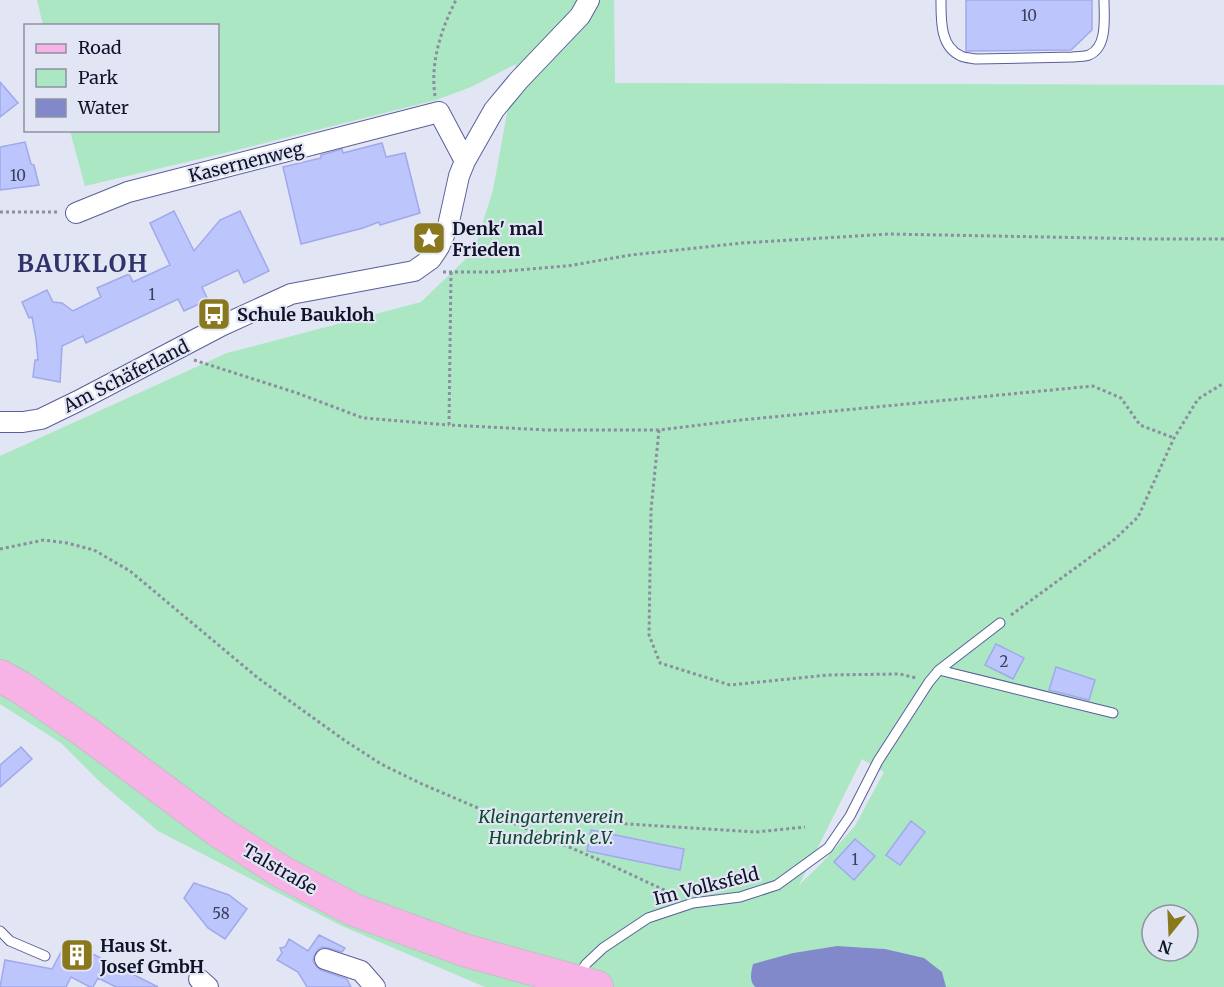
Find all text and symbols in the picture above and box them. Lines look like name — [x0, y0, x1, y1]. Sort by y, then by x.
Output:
house number: 10 — [1021, 6, 1037, 25]
legend — [24, 24, 219, 132]
text: Road — [78, 36, 122, 59]
text: Park — [78, 66, 119, 89]
text: Water — [77, 96, 129, 119]
street label: Kasernenweg — [186, 137, 306, 187]
house number: 10 — [10, 166, 26, 185]
place label: Denk' mal Frieden — [452, 217, 543, 261]
place icon: Denk' mal Frieden — [411, 220, 447, 256]
district label: BAUKLOH — [17, 248, 149, 279]
house number: 1 — [149, 285, 156, 304]
bus stop icon: Schule Baukloh — [196, 296, 232, 332]
place label: Schule Baukloh — [237, 303, 375, 326]
street label: Am Schäferland — [58, 334, 193, 418]
house number: 2 — [1000, 652, 1009, 671]
park label: Kleingartenverein Hundebrink e.V. — [477, 805, 624, 849]
street label: Talstraße — [239, 838, 321, 900]
house number: 1 — [852, 850, 859, 869]
street label: Im Volksfeld — [651, 862, 761, 910]
north arrow — [1140, 903, 1200, 963]
house number: 58 — [212, 904, 230, 923]
place label: Haus St. Josef GmbH — [99, 934, 204, 978]
text: N — [1156, 936, 1174, 959]
building icon: Haus St. Josef GmbH — [59, 937, 95, 973]

